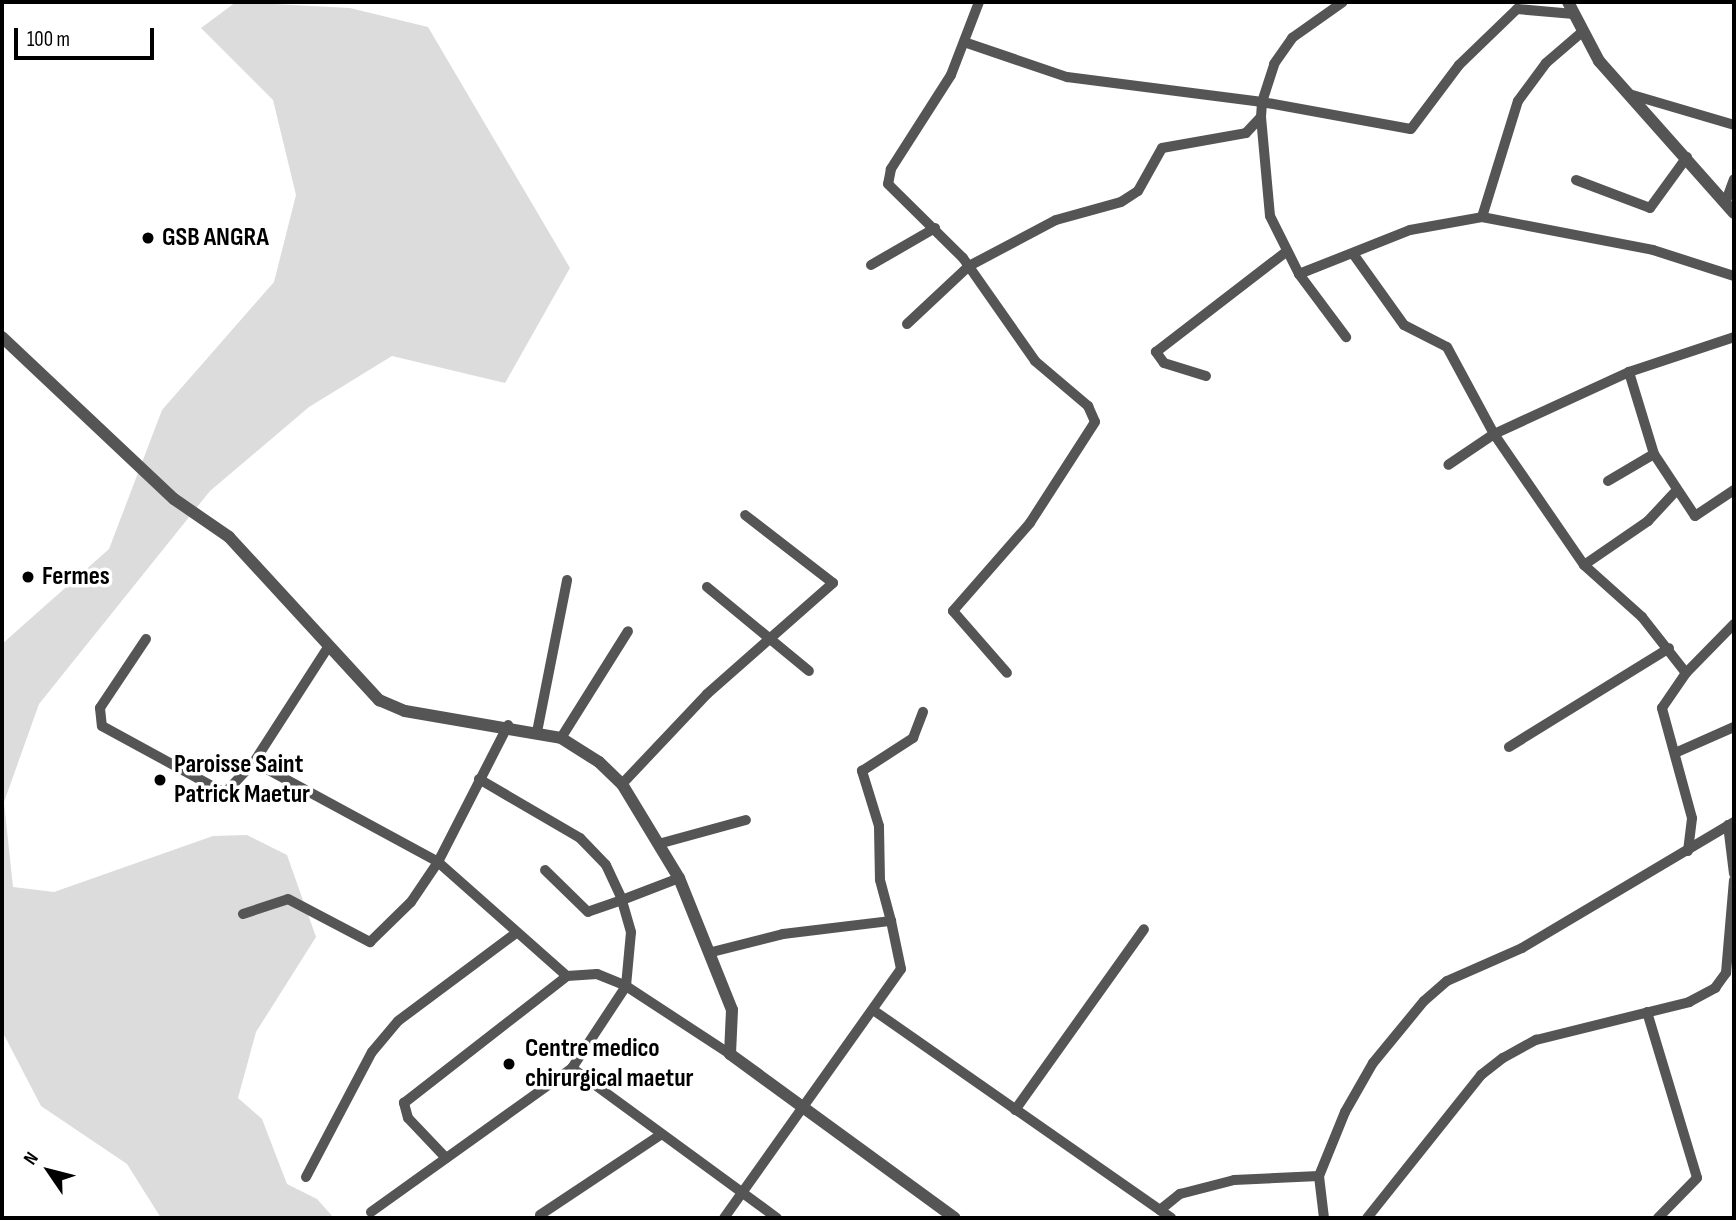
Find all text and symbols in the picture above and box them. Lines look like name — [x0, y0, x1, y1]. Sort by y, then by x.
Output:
scale bar — [18, 14, 158, 58]
text: 100 m — [27, 27, 70, 52]
place label: GSB ANGRA — [162, 222, 269, 254]
marker: GSB ANGRA — [140, 230, 156, 246]
place label: Fermes — [42, 561, 110, 593]
marker: Fermes — [20, 569, 36, 585]
place label: Paroisse Saint Patrick Maetur — [174, 749, 310, 810]
marker: Paroisse Saint Patrick Maetur — [152, 772, 168, 788]
place label: Centre medico chirurgical maetur — [525, 1033, 694, 1094]
marker: Centre medico chirurgical maetur — [499, 1054, 519, 1074]
north arrow — [14, 1136, 84, 1206]
text: N — [19, 1148, 44, 1169]

